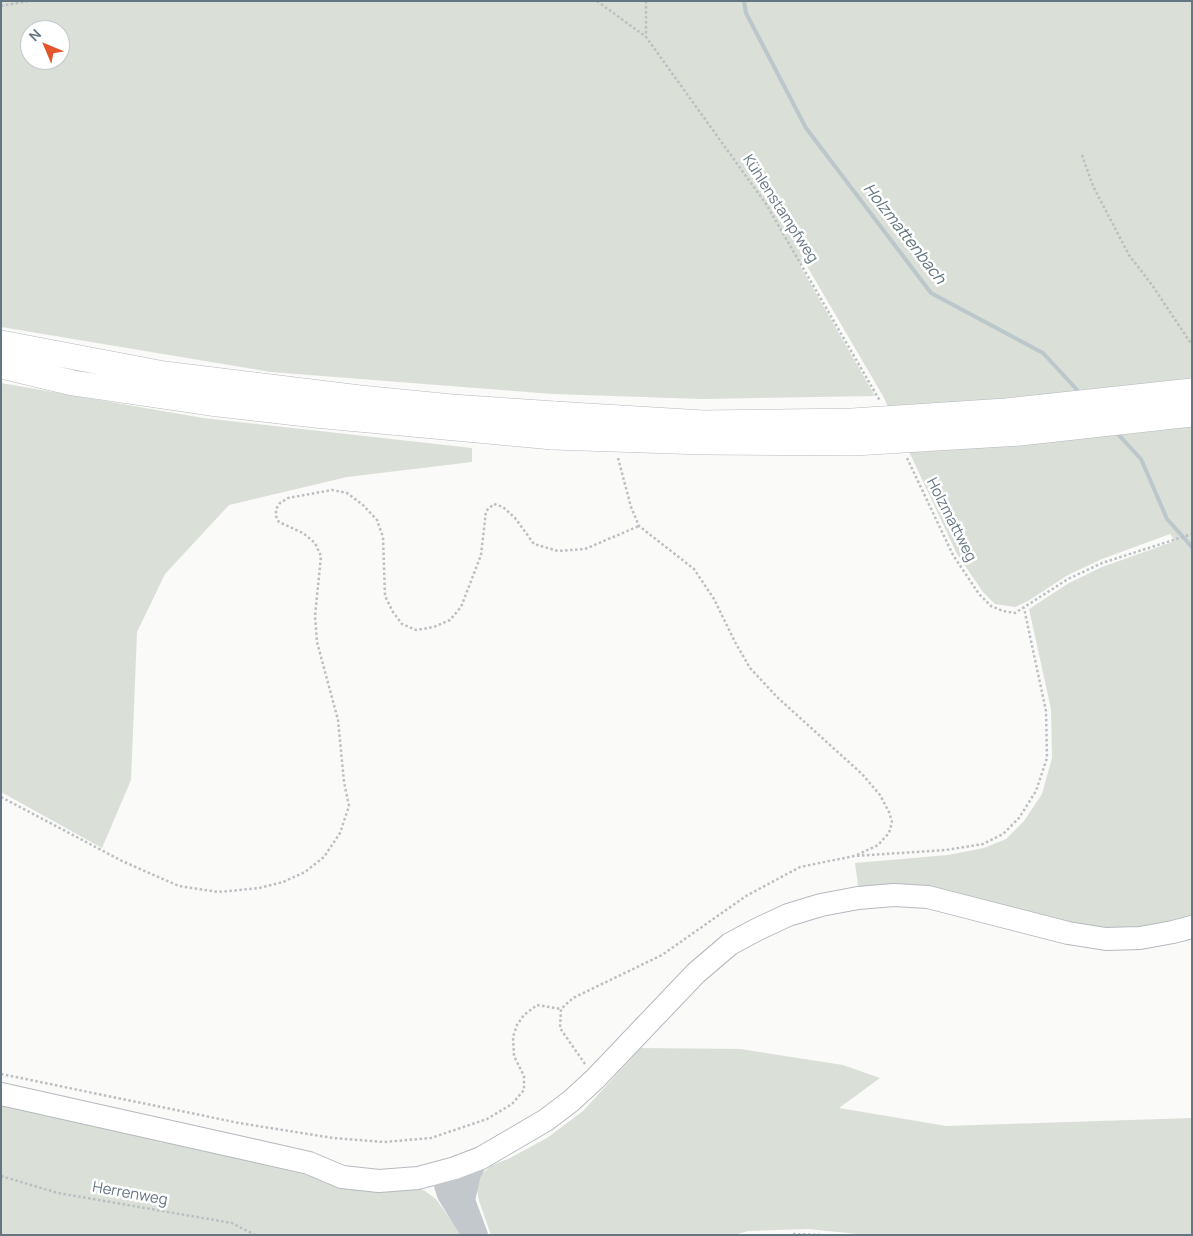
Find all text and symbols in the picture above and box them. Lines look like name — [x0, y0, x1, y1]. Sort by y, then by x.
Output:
north arrow — [20, 20, 70, 70]
text: N — [24, 24, 45, 45]
street label: Kühlenstampfweg — [738, 152, 822, 266]
water label: Holzmattenbach — [859, 180, 949, 288]
street label: Holzmattweg — [922, 475, 980, 565]
street label: Herrenweg — [91, 1179, 169, 1209]

